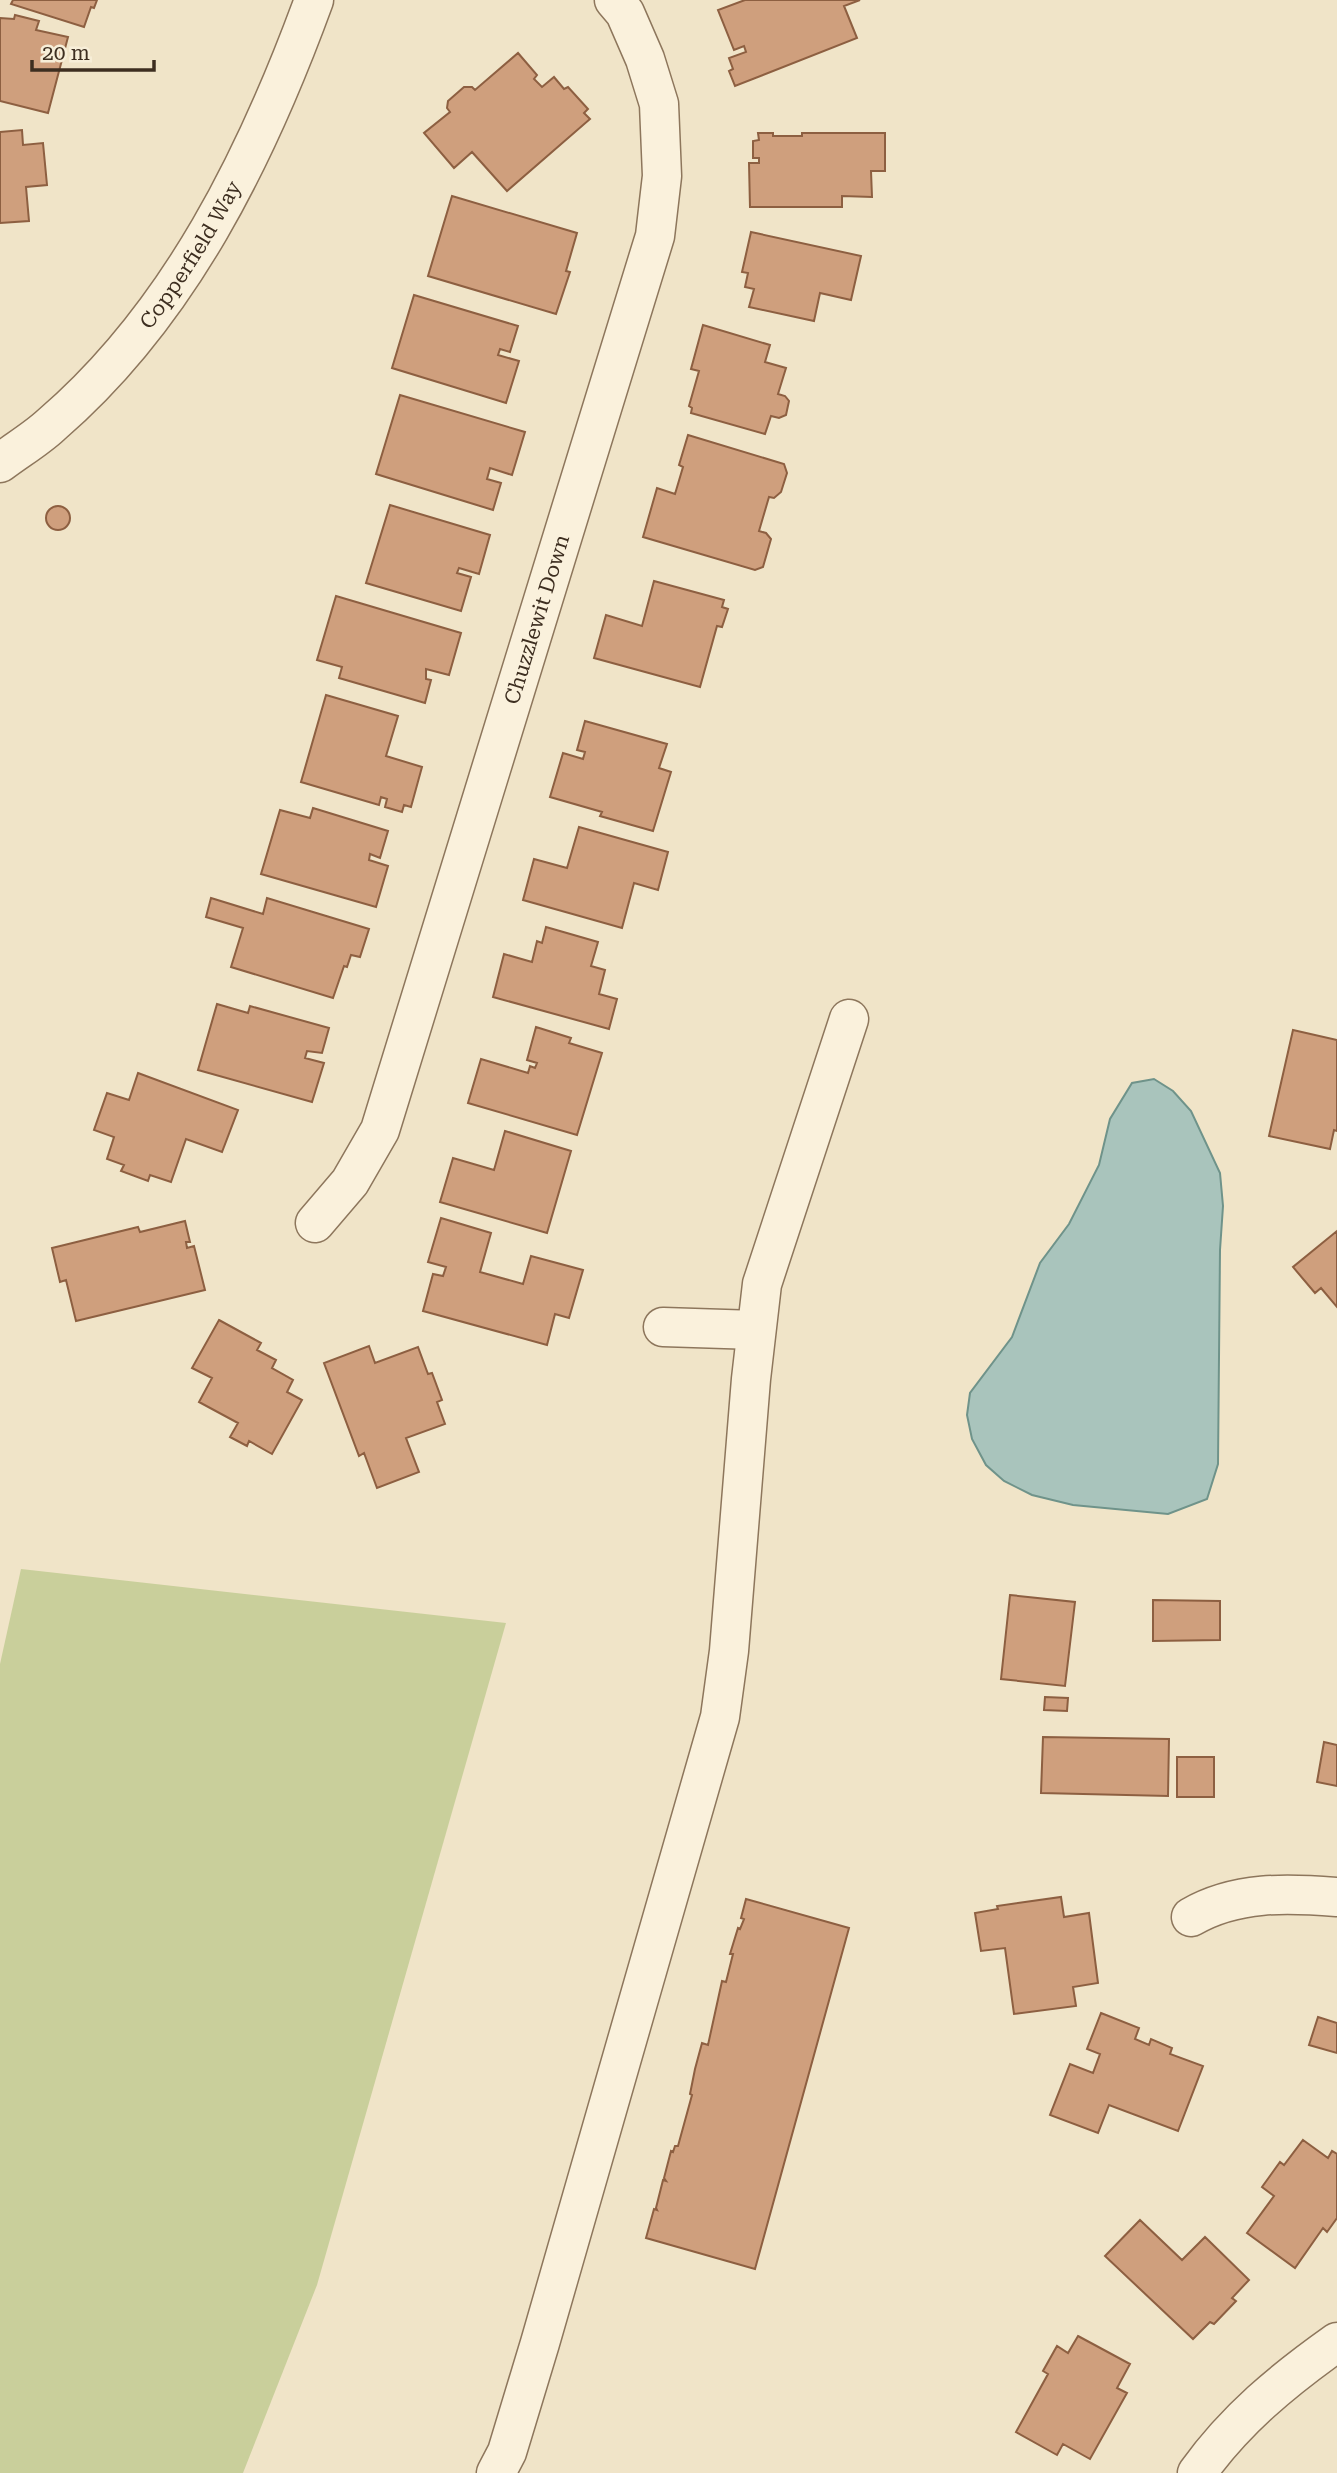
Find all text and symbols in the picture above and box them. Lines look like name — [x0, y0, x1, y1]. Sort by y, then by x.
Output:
scale bar — [32, 28, 154, 72]
text: 20 m — [42, 41, 90, 65]
street label: Copperfield Way — [135, 176, 246, 333]
street label: Chuzzlewit Down — [500, 531, 575, 707]

